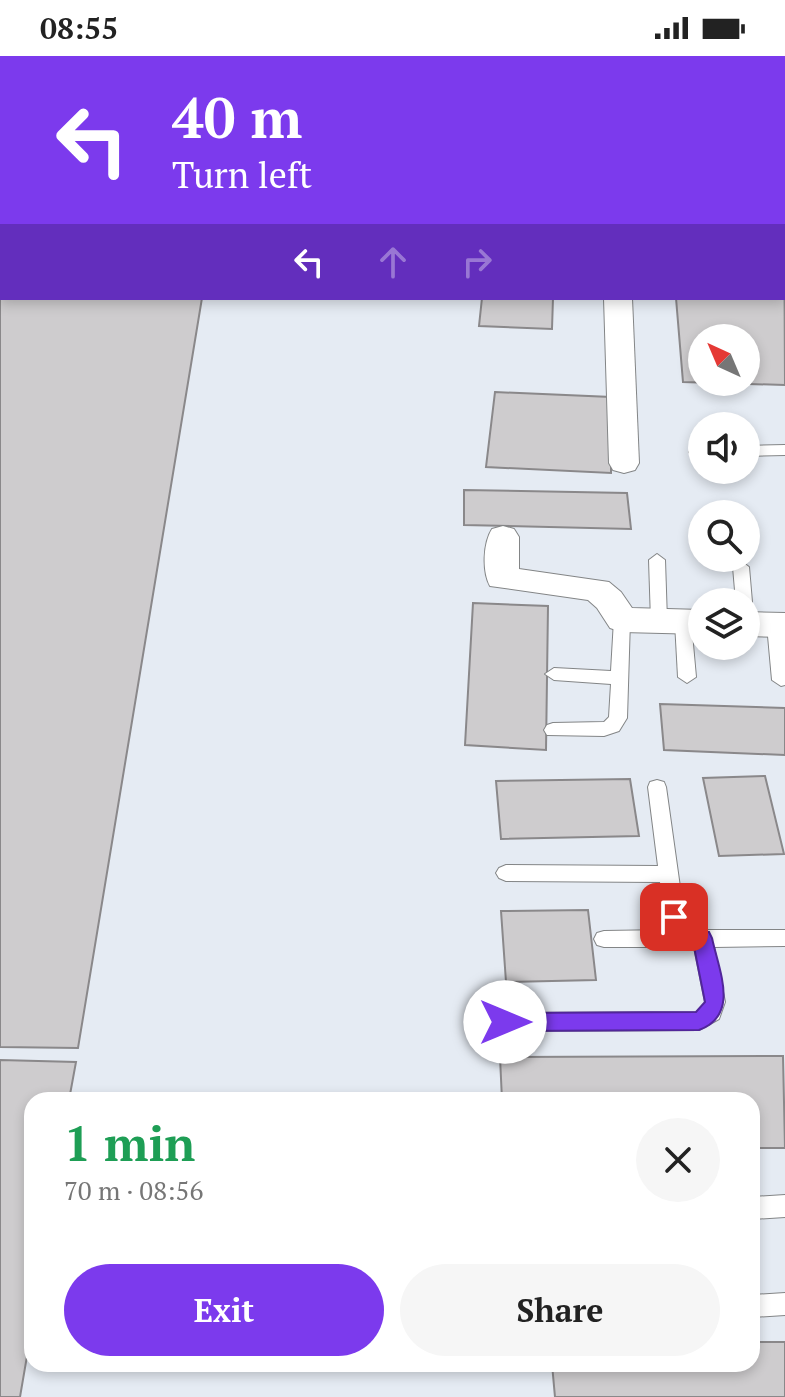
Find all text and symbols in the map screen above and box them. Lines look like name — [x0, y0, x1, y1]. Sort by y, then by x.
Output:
text: 08:55 — [40, 8, 118, 48]
text: 40 m — [172, 80, 302, 154]
icon: left — [40, 88, 144, 192]
text: Turn left — [172, 151, 312, 198]
icon: left — [287, 240, 331, 284]
icon: ahead — [371, 240, 415, 284]
icon: right — [455, 240, 499, 284]
north arrow — [688, 324, 760, 396]
map controls — [688, 324, 760, 660]
button: sound — [688, 412, 760, 484]
button: search — [688, 500, 760, 572]
button: layers — [688, 588, 760, 660]
pin — [640, 883, 708, 951]
icon: arrive — [652, 895, 696, 939]
position arrow — [463, 980, 547, 1064]
text: 1 min — [64, 1111, 195, 1175]
button: close — [636, 1118, 720, 1202]
text: 70 m · 08:56 — [64, 1173, 203, 1207]
button: Exit — [64, 1264, 384, 1356]
button: Share — [400, 1264, 720, 1356]

